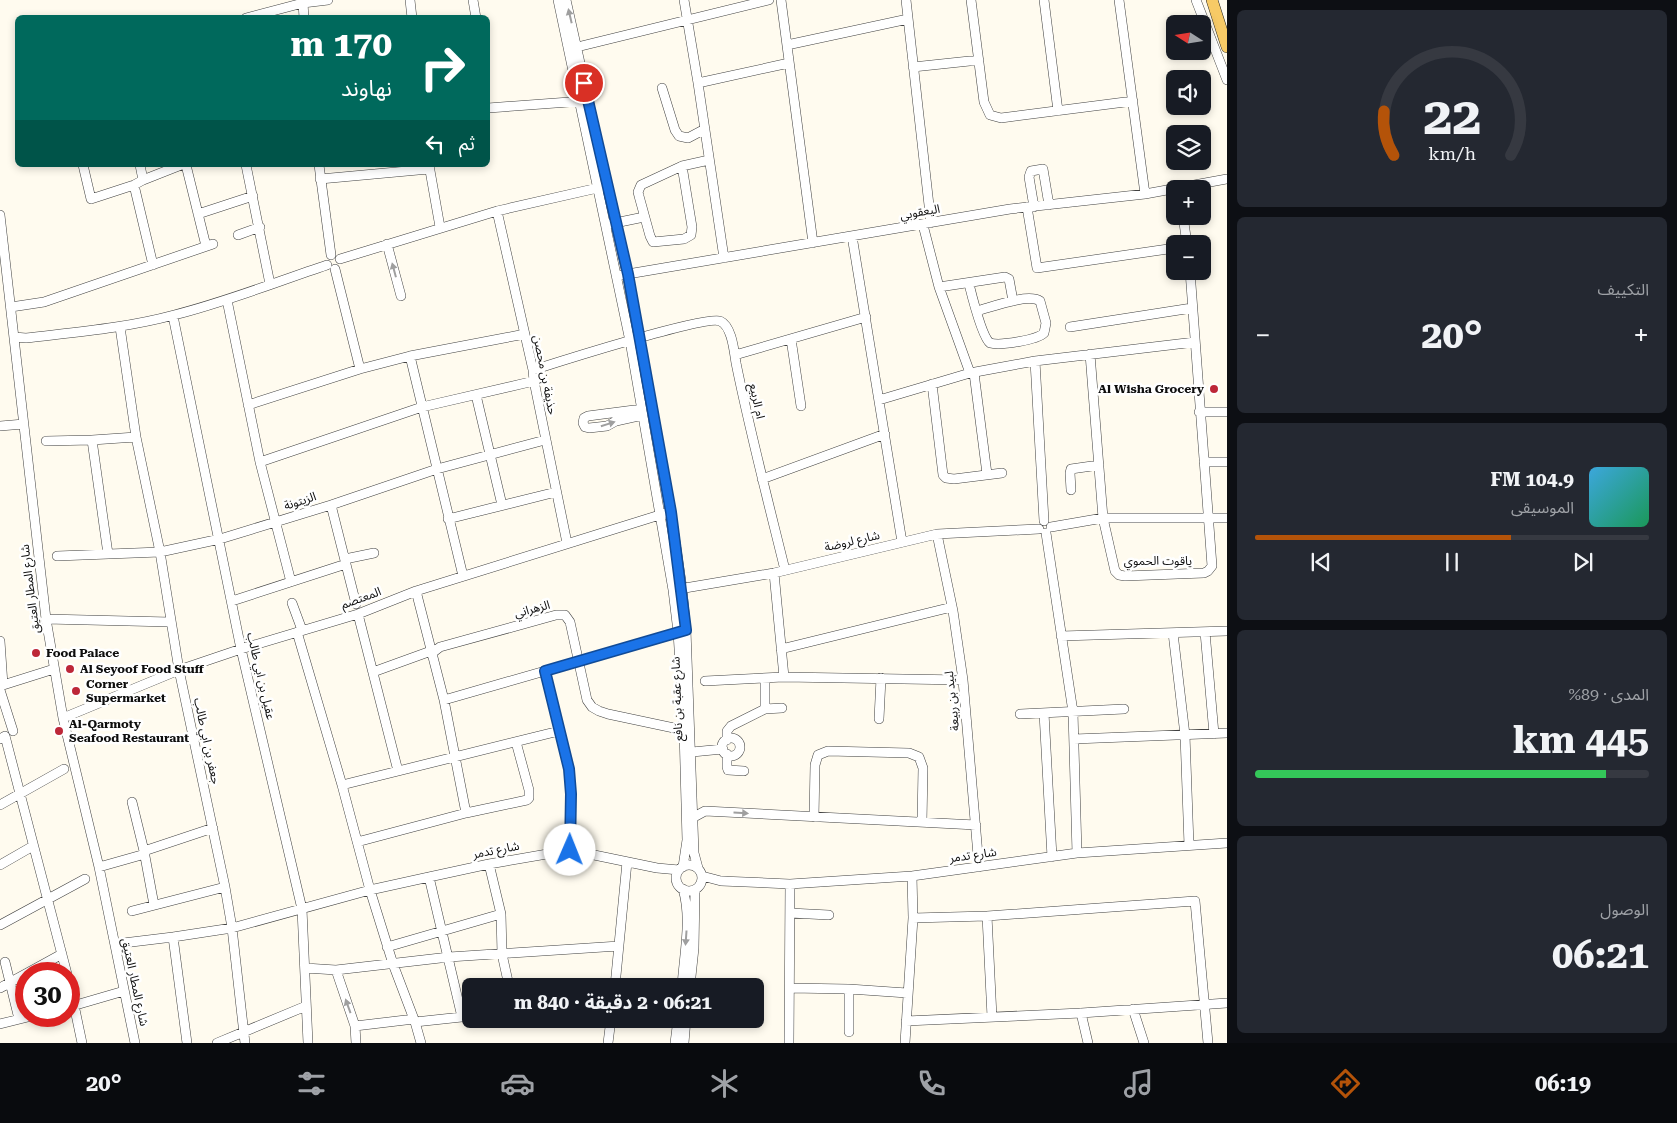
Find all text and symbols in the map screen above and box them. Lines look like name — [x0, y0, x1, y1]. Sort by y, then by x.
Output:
one-way arrow — [566, 8, 574, 23]
north arrow — [1166, 15, 1211, 60]
map controls — [1166, 15, 1211, 280]
text: 170 m — [291, 24, 392, 65]
icon: right — [410, 35, 475, 100]
pin — [563, 62, 605, 104]
icon: arrive — [570, 69, 598, 97]
button: sound — [1166, 70, 1211, 115]
text: نهاوند — [341, 76, 392, 101]
text: 22 — [1423, 86, 1481, 147]
button: layers — [1166, 125, 1211, 170]
icon: left — [421, 130, 449, 158]
text: ثم — [459, 132, 475, 155]
text: km/h — [1428, 143, 1476, 164]
button: + — [1166, 180, 1211, 225]
street label: اليعقوبي — [899, 202, 942, 225]
button: − — [1166, 235, 1211, 280]
one-way arrow — [390, 262, 398, 277]
text: التكييف — [1597, 280, 1649, 299]
text: 20° — [1421, 313, 1483, 357]
text: − — [1255, 319, 1271, 352]
text: + — [1633, 319, 1649, 352]
street label: حذيفة بن محصن — [530, 334, 560, 416]
street label: ام الربيع — [744, 382, 768, 421]
place label: Al Wisha Grocery — [1098, 382, 1205, 396]
marker: Al Wisha Grocery — [1208, 383, 1220, 395]
one-way arrow — [601, 420, 616, 427]
text: 104.9 FM — [1491, 468, 1574, 491]
street label: الزيتونة — [282, 489, 318, 513]
text: الموسيقى — [1511, 498, 1574, 517]
street label: شارع لروضة — [823, 528, 881, 556]
street label: شارع المطار العتيق — [18, 543, 44, 634]
icon: previous — [1307, 548, 1335, 576]
icon: pause — [1438, 548, 1466, 576]
icon: next — [1569, 548, 1597, 576]
street label: ياقوت الحموي — [1124, 554, 1192, 571]
street label: المعتصم — [339, 584, 384, 614]
street label: الزهراني — [513, 597, 552, 623]
street label: عقيل بن ابي طالب — [241, 631, 278, 722]
place label: Food Palace — [46, 646, 119, 660]
marker: Food Palace — [30, 647, 42, 659]
street label: شارع عقبة بن نافع — [669, 656, 687, 742]
place label: Al Seyoof Food Stuff — [80, 662, 205, 676]
marker: Al Seyoof Food Stuff — [64, 663, 76, 675]
street label: لبيد بن ربيعة — [942, 670, 962, 732]
place label: Corner Supermarket — [86, 677, 166, 705]
marker: Corner Supermarket — [70, 685, 82, 697]
text: المدى · 89% — [1569, 685, 1649, 704]
street label: جعفر بن ابي طالب — [188, 697, 223, 786]
place label: Al-Qarmoty Seafood Restaurant — [69, 717, 189, 745]
text: 445 km — [1513, 718, 1649, 762]
marker: Al-Qarmoty Seafood Restaurant — [53, 725, 65, 737]
one-way arrow — [733, 809, 749, 817]
position arrow — [543, 823, 595, 875]
street label: شارع تدمر — [470, 839, 521, 864]
street label: شارع تدمر — [948, 845, 998, 867]
text: الوصول — [1600, 900, 1649, 919]
one-way arrow — [681, 930, 689, 946]
text: 06:21 — [1552, 933, 1649, 977]
street label: شارع المطار العتيق — [117, 937, 151, 1028]
speed limit sign: 30 — [15, 962, 80, 1027]
text: 06:21 · 2 دقيقة · 840 m — [514, 991, 712, 1014]
one-way arrow — [344, 999, 351, 1014]
icon: filters — [294, 1066, 329, 1101]
icon: car — [500, 1066, 535, 1101]
icon: climate — [707, 1066, 742, 1101]
icon: phone — [914, 1066, 949, 1101]
icon: music — [1121, 1066, 1156, 1101]
icon: directions — [1328, 1066, 1363, 1101]
text: 20° — [86, 1071, 122, 1096]
text: 06:19 — [1535, 1071, 1591, 1096]

